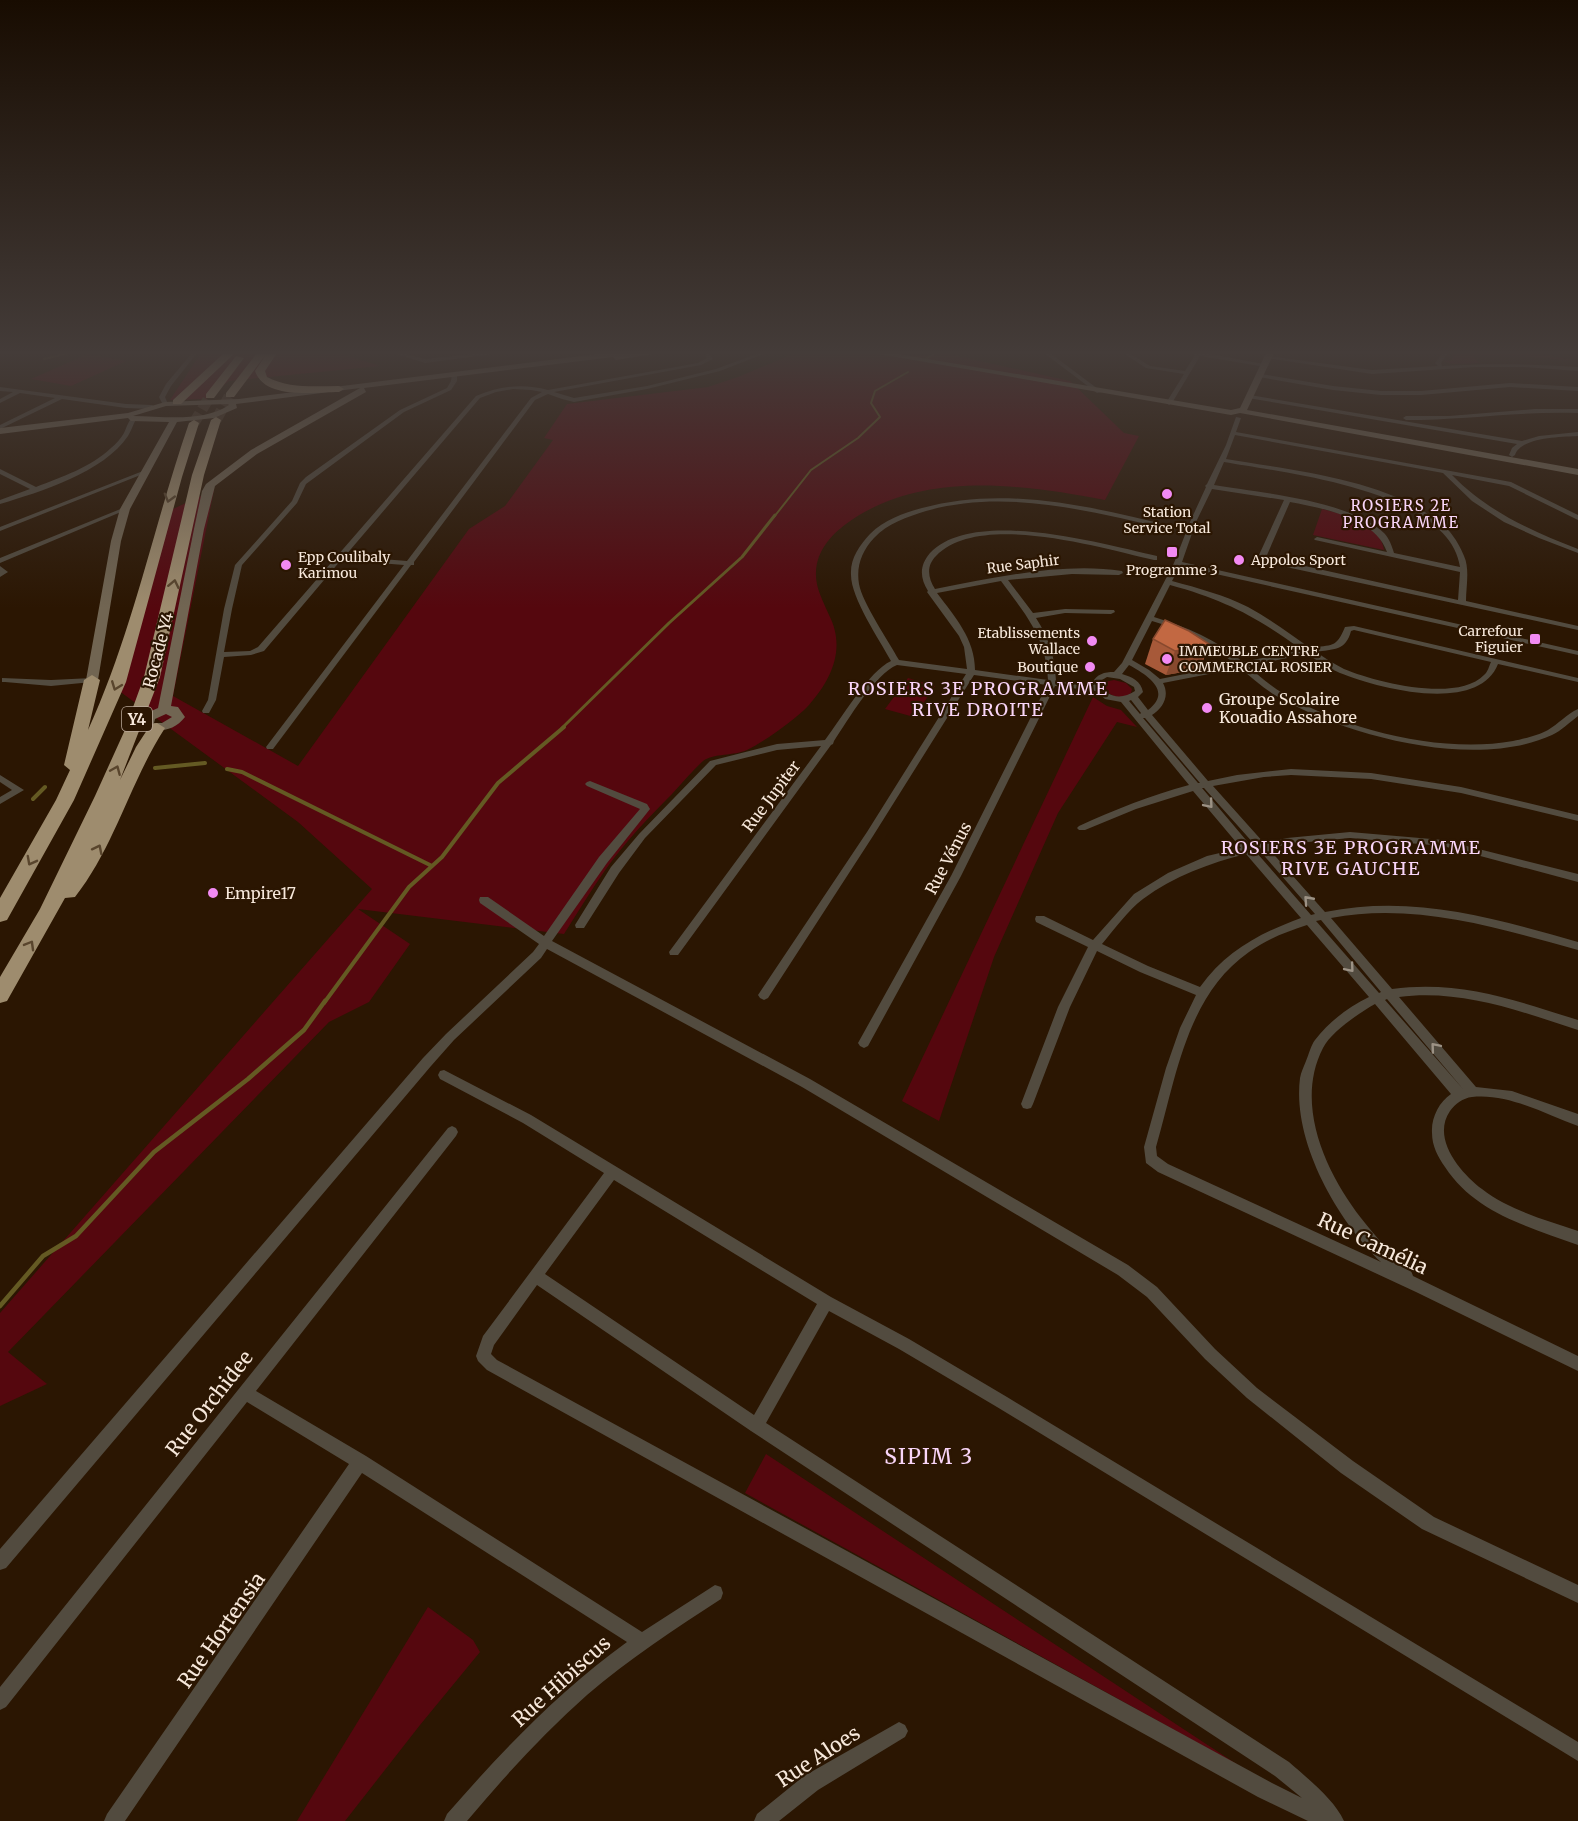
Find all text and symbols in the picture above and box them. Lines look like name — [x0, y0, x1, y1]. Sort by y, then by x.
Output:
marker: Station Service Total — [1160, 487, 1174, 501]
one-way arrow — [164, 493, 177, 503]
district label: ROSIERS 2E PROGRAMME — [1343, 496, 1459, 532]
place label: Station Service Total — [1123, 503, 1211, 537]
marker: Programme 3 — [1165, 545, 1179, 559]
place label: Epp Coulibaly Karimou — [298, 548, 391, 582]
street label: Rue Saphir — [986, 551, 1060, 577]
place label: Appolos Sport — [1250, 551, 1347, 569]
marker: Appolos Sport — [1232, 553, 1246, 567]
marker: Epp Coulibaly Karimou — [279, 558, 293, 572]
place label: Programme 3 — [1126, 561, 1218, 579]
one-way arrow — [167, 580, 180, 590]
street label: Rocade Y4 — [138, 610, 178, 690]
place label: Carrefour Figuier — [1458, 622, 1523, 656]
place label: Etablissements Wallace — [977, 624, 1080, 658]
marker: Carrefour Figuier — [1528, 632, 1542, 646]
marker: Etablissements Wallace — [1085, 634, 1099, 648]
place label: IMMEUBLE CENTRE COMMERCIAL ROSIER — [1179, 642, 1332, 676]
marker: IMMEUBLE CENTRE COMMERCIAL ROSIER — [1160, 652, 1174, 666]
place label: Boutique — [1017, 658, 1078, 676]
marker: Boutique — [1083, 660, 1097, 674]
district label: ROSIERS 3E PROGRAMME RIVE DROITE — [848, 677, 1108, 721]
one-way arrow — [111, 680, 123, 691]
place label: Groupe Scolaire Kouadio Assahore — [1219, 689, 1357, 727]
marker: Groupe Scolaire Kouadio Assahore — [1200, 701, 1214, 715]
road number: Y4 — [122, 707, 152, 731]
street label: Rue Jupiter — [738, 756, 804, 836]
one-way arrow — [108, 765, 120, 776]
one-way arrow — [1202, 797, 1213, 808]
street label: Rue Vénus — [921, 818, 975, 898]
district label: ROSIERS 3E PROGRAMME RIVE GAUCHE — [1221, 836, 1481, 880]
one-way arrow — [91, 844, 102, 855]
one-way arrow — [27, 855, 38, 866]
place label: Empire17 — [225, 883, 296, 903]
marker: Empire17 — [206, 886, 220, 900]
one-way arrow — [1304, 896, 1315, 906]
one-way arrow — [22, 941, 34, 951]
one-way arrow — [1343, 961, 1354, 972]
one-way arrow — [1431, 1043, 1442, 1054]
street label: Rue Camélia — [1314, 1207, 1432, 1280]
street label: Rue Orchidee — [160, 1345, 258, 1461]
district label: SIPIM 3 — [884, 1443, 974, 1470]
street label: Rue Hortensia — [172, 1567, 270, 1693]
street label: Rue Hibiscus — [507, 1630, 615, 1732]
street label: Rue Aloes — [772, 1720, 864, 1792]

